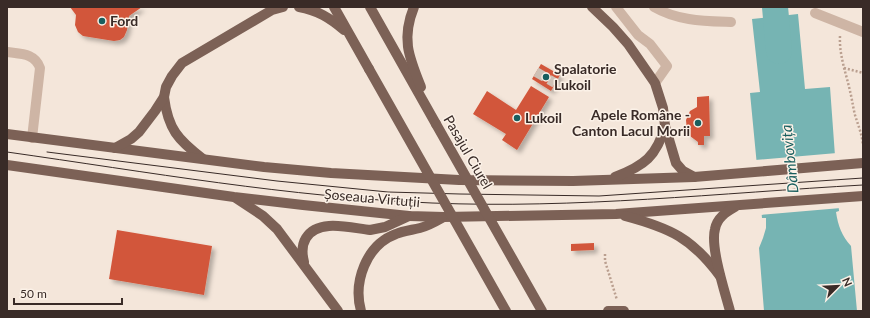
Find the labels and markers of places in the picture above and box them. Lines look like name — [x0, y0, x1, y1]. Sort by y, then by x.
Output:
place label: Ford — [110, 12, 138, 29]
marker: Ford — [97, 16, 107, 26]
place label: Spalatorie Lukoil — [554, 60, 617, 93]
marker: Spalatorie Lukoil — [541, 72, 551, 82]
place label: Apele Române - Canton Lacul Morii — [572, 106, 690, 139]
place label: Lukoil — [525, 109, 562, 126]
marker: Lukoil — [512, 113, 522, 123]
marker: Apele Române - Canton Lacul Morii — [693, 118, 703, 128]

